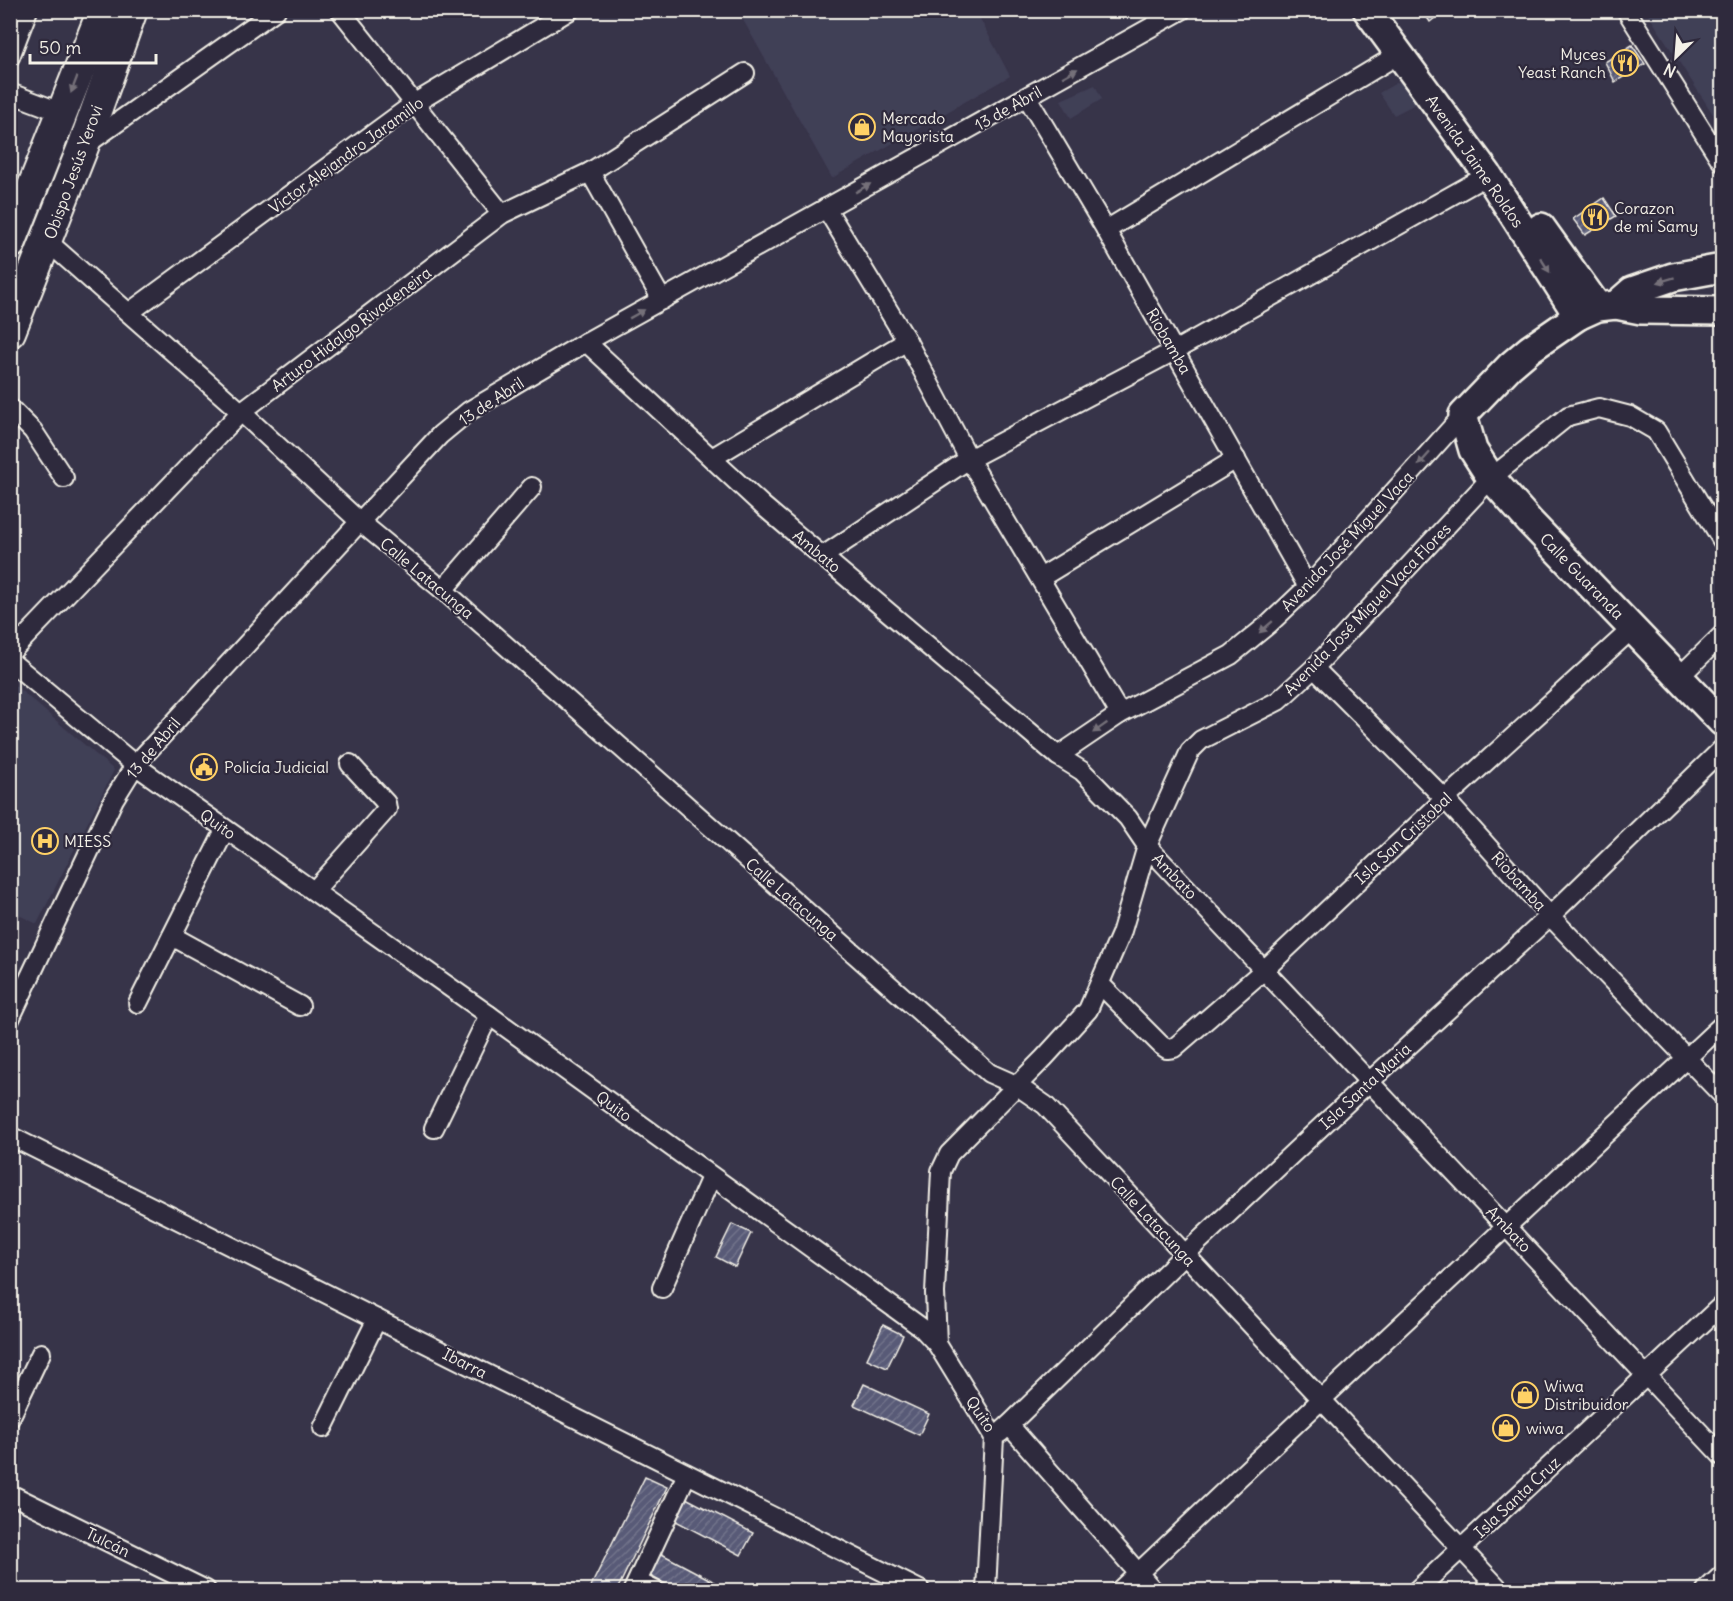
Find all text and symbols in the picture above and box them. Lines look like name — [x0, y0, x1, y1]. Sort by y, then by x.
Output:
scale bar — [30, 27, 156, 65]
north arrow — [1646, 27, 1706, 87]
text: 50 m — [39, 36, 81, 59]
place label: Myces Yeast Ranch — [1518, 44, 1606, 82]
restaurant icon: Myces Yeast Ranch — [1610, 48, 1640, 78]
text: N — [1660, 59, 1679, 82]
one-way arrow — [1062, 68, 1078, 79]
one-way arrow — [69, 76, 79, 94]
street label: 13 de Abril — [971, 81, 1045, 135]
street label: Avenida Jaime Roldos — [1422, 91, 1528, 231]
street label: Victor Alejandro Jaramillo — [265, 92, 427, 218]
street label: Obispo Jesús Yerovi — [39, 102, 107, 242]
place label: Mercado Mayorista — [882, 108, 954, 146]
shop icon: Mercado Mayorista — [847, 112, 877, 142]
one-way arrow — [854, 183, 871, 193]
place label: Corazon de mi Samy — [1614, 198, 1698, 236]
restaurant icon: Corazon de mi Samy — [1580, 202, 1610, 232]
one-way arrow — [1539, 257, 1550, 273]
street label: Arturo Hidalgo Rivadeneira — [267, 262, 435, 396]
one-way arrow — [1657, 276, 1675, 285]
street label: Riobamba — [1142, 305, 1196, 377]
one-way arrow — [629, 309, 646, 319]
street label: 13 de Abril — [455, 373, 527, 429]
one-way arrow — [1418, 451, 1431, 466]
street label: Avenida José Miguel Vaca — [1277, 467, 1417, 615]
street label: Avenida José Miguel Vaca Flores — [1279, 519, 1455, 699]
street label: Ambato — [789, 525, 845, 577]
street label: Calle Guaranda — [1536, 529, 1628, 623]
street label: Calle Latacunga — [376, 533, 478, 623]
one-way arrow — [1258, 620, 1274, 633]
street label: 13 de Abril — [122, 713, 184, 783]
one-way arrow — [1092, 722, 1108, 733]
public building icon: Policía Judicial — [189, 752, 219, 782]
place label: Policía Judicial — [224, 757, 329, 777]
street label: Isla San Cristobal — [1350, 788, 1456, 888]
street label: Quito — [196, 805, 240, 843]
hospital icon: MIESS — [30, 826, 60, 856]
place label: MIESS — [64, 831, 111, 851]
street label: Riobamba — [1487, 847, 1551, 915]
street label: Ambato — [1148, 849, 1202, 903]
street label: Calle Latacunga — [742, 853, 842, 945]
street label: Isla Santa Maria — [1315, 1039, 1415, 1133]
street label: Quito — [592, 1086, 636, 1126]
street label: Calle Latacunga — [1106, 1172, 1200, 1270]
street label: Ambato — [1482, 1202, 1536, 1256]
street label: Ibarra — [440, 1343, 490, 1383]
place label: Wiwa Distribuidor — [1544, 1376, 1629, 1414]
shop icon: Wiwa Distribuidor — [1510, 1380, 1540, 1410]
street label: Quito — [962, 1392, 1000, 1436]
shop icon: wiwa — [1491, 1413, 1521, 1443]
place label: wiwa — [1526, 1418, 1564, 1438]
street label: Isla Santa Cruz — [1470, 1452, 1564, 1542]
street label: Tulcán — [83, 1523, 133, 1561]

